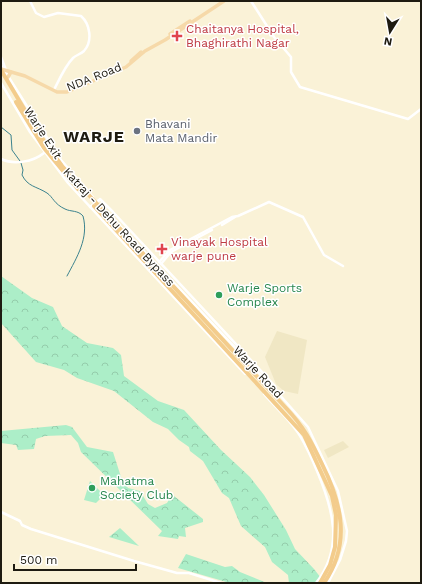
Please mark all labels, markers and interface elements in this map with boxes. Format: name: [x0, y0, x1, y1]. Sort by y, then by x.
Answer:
north arrow: [370, 12, 410, 52]
place label: Chaitanya Hospital, Bhaghirathi Nagar: [186, 22, 299, 50]
marker: Chaitanya Hospital, Bhaghirathi Nagar: [171, 30, 183, 42]
text: N: [383, 34, 393, 48]
street label: NDA Road: [64, 60, 124, 94]
street label: Warje Exit: [21, 104, 65, 162]
place label: Bhavani Mata Mandir: [145, 117, 217, 145]
marker: Bhavani Mata Mandir: [132, 126, 142, 136]
district label: WARJE: [63, 127, 125, 146]
street label: Katraj - Dehu Road Bypass: [60, 165, 178, 289]
place label: Vinayak Hospital warje pune: [171, 235, 268, 263]
marker: Vinayak Hospital warje pune: [156, 243, 168, 255]
place label: Warje Sports Complex: [227, 281, 302, 309]
marker: Warje Sports Complex: [214, 290, 224, 300]
street label: Warje Road: [230, 343, 286, 401]
place label: Mahatma Society Club: [100, 474, 173, 502]
marker: Mahatma Society Club: [87, 483, 97, 493]
scale bar: [14, 546, 136, 572]
text: 500 m: [20, 553, 57, 567]

